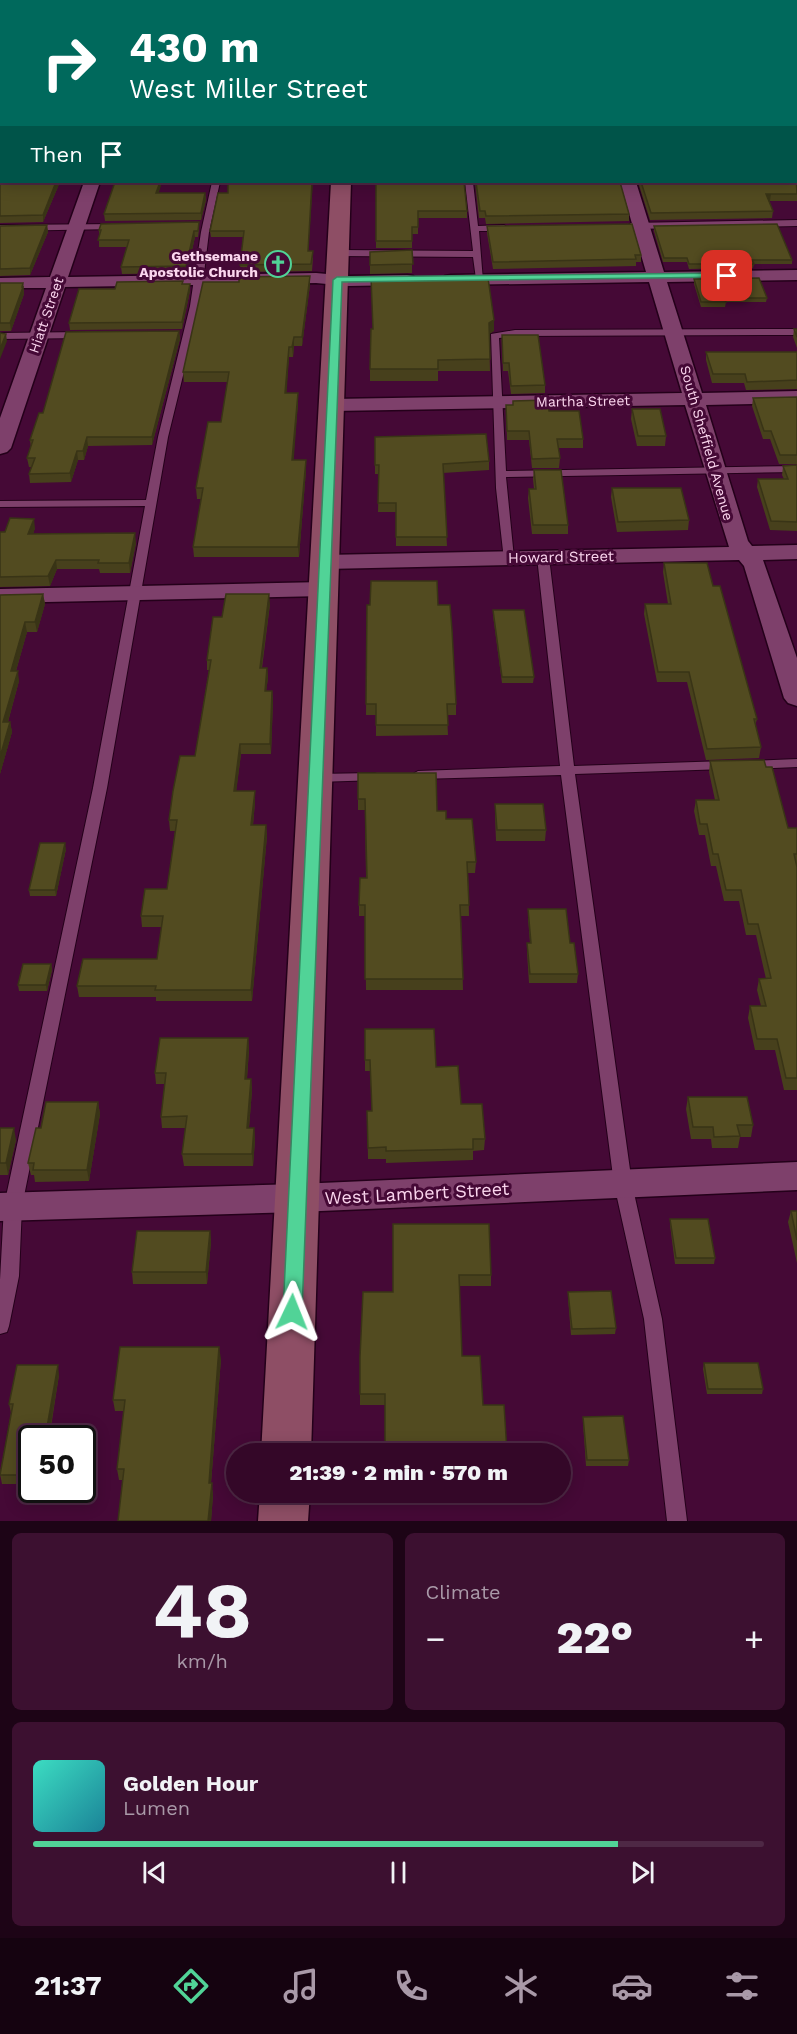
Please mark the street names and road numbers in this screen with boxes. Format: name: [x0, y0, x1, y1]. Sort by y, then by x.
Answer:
street label: Hiatt Street: [26, 275, 67, 355]
street label: South Sheffield Avenue: [677, 364, 737, 522]
street label: Martha Street: [536, 392, 630, 410]
street label: Howard Street: [508, 547, 615, 567]
street label: West Lambert Street: [324, 1178, 510, 1208]

